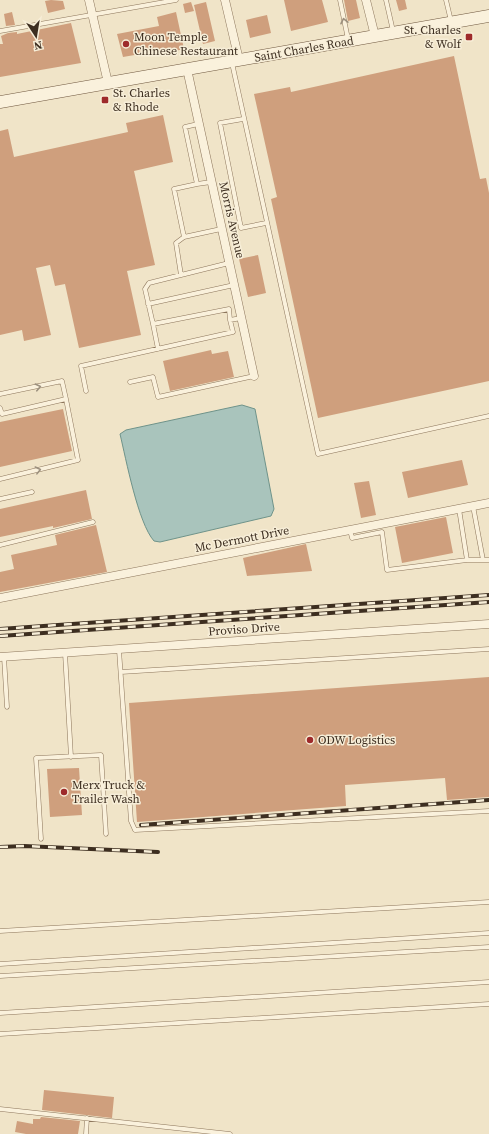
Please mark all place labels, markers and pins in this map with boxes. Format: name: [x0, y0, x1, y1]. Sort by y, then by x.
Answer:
place label: St. Charles & Wolf: [404, 22, 463, 52]
place label: Moon Temple Chinese Restaurant: [134, 29, 238, 59]
marker: St. Charles & Wolf: [464, 32, 474, 42]
marker: Moon Temple Chinese Restaurant: [121, 39, 131, 49]
place label: St. Charles & Rhode: [113, 85, 170, 115]
marker: St. Charles & Rhode: [100, 95, 110, 105]
place label: ODW Logistics: [318, 732, 395, 748]
marker: ODW Logistics: [305, 735, 315, 745]
place label: Merx Truck & Trailer Wash: [72, 777, 146, 807]
marker: Merx Truck & Trailer Wash: [59, 787, 69, 797]

